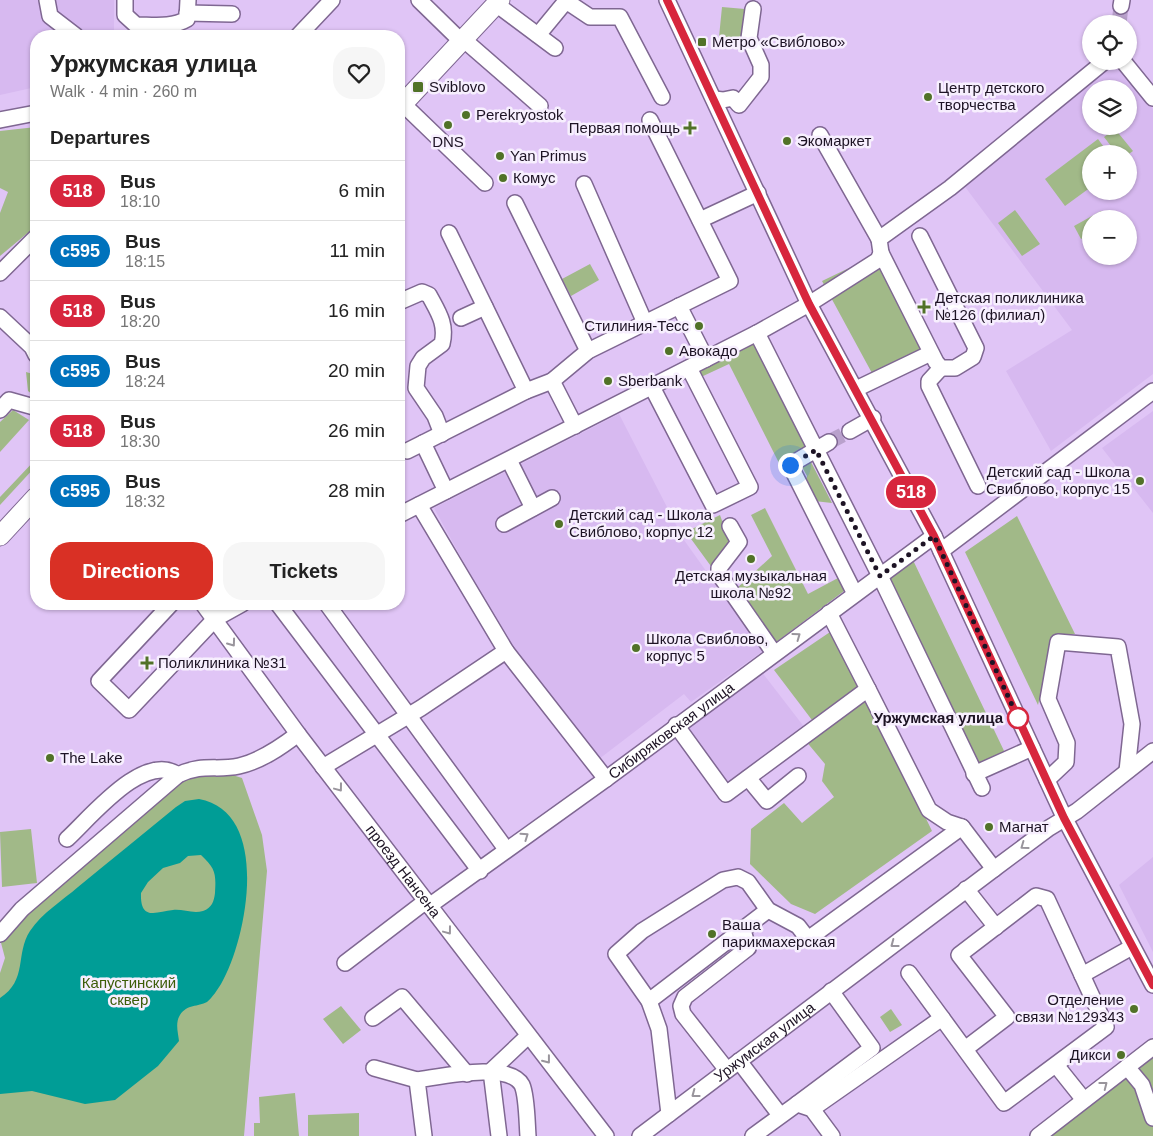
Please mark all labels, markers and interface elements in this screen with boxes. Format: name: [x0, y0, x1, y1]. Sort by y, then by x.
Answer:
map controls: [1082, 15, 1137, 265]
button: locate: [1082, 15, 1137, 70]
place label: Метро «Свиблово»: [712, 33, 845, 50]
marker: Метро «Свиблово»: [696, 36, 708, 48]
button: heart: [333, 47, 385, 99]
text: Уржумская улица: [50, 50, 257, 77]
place label: Sviblovo: [429, 78, 486, 95]
place label: Центр детского творчества: [938, 79, 1044, 113]
marker: Sviblovo: [411, 80, 425, 94]
button: layers: [1082, 80, 1137, 135]
text: Walk · 4 min · 260 m: [50, 83, 197, 100]
marker: Центр детского творчества: [922, 91, 934, 103]
place label: Perekryostok: [476, 106, 564, 123]
marker: Perekryostok: [460, 109, 472, 121]
marker: DNS: [442, 119, 454, 131]
place label: Первая помощь: [569, 119, 680, 136]
marker: Первая помощь: [684, 122, 696, 134]
text: Departures: [50, 127, 150, 148]
place label: Экомаркет: [797, 132, 871, 149]
place label: DNS: [432, 133, 464, 150]
marker: Экомаркет: [781, 135, 793, 147]
button: +: [1082, 145, 1137, 200]
place label: Yan Primus: [510, 147, 586, 164]
marker: Yan Primus: [494, 150, 506, 162]
place label: Комус: [513, 169, 556, 186]
text: Bus: [120, 171, 156, 192]
marker: Комус: [497, 172, 509, 184]
text: 6 min: [339, 180, 385, 201]
text: 518: [62, 181, 93, 201]
text: 18:10: [120, 193, 160, 210]
button: −: [1082, 210, 1137, 265]
text: Bus: [125, 231, 161, 252]
text: 11 min: [329, 240, 385, 261]
text: с595: [60, 241, 100, 261]
text: 18:15: [125, 253, 165, 270]
place label: Детская поликлиника №126 (филиал): [935, 289, 1084, 323]
text: Bus: [120, 291, 156, 312]
text: 16 min: [328, 300, 385, 321]
marker: Детская поликлиника №126 (филиал): [917, 300, 931, 314]
text: 518: [62, 301, 93, 321]
text: 18:20: [120, 313, 160, 330]
place label: Стилиния-Тесс: [584, 317, 689, 334]
marker: Стилиния-Тесс: [693, 320, 705, 332]
place label: Авокадо: [679, 342, 737, 359]
marker: Авокадо: [663, 345, 675, 357]
text: Bus: [125, 351, 161, 372]
text: 20 min: [328, 360, 385, 381]
text: с595: [60, 361, 100, 381]
place label: Sberbank: [618, 372, 683, 389]
text: 18:24: [125, 373, 165, 390]
marker: Sberbank: [602, 375, 614, 387]
text: Bus: [120, 411, 156, 432]
text: 26 min: [328, 420, 385, 441]
text: 518: [62, 421, 93, 441]
text: 18:30: [120, 433, 160, 450]
your location: [778, 453, 803, 478]
place label: Детский сад - Школа Свиблово, корпус 15: [986, 463, 1131, 497]
text: Bus: [125, 471, 161, 492]
marker: Детский сад - Школа Свиблово, корпус 15: [1134, 475, 1146, 487]
line badge: 518: [882, 476, 940, 508]
text: 28 min: [328, 480, 385, 501]
text: с595: [60, 481, 100, 501]
text: 518: [896, 482, 926, 502]
text: 18:32: [125, 493, 165, 510]
place label: Детский сад - Школа Свиблово, корпус 12: [569, 506, 713, 540]
marker: Детский сад - Школа Свиблово, корпус 12: [553, 518, 565, 530]
button: Directions: [50, 542, 213, 600]
button: Tickets: [223, 542, 385, 600]
marker: Детская музыкальная школа №92: [745, 553, 757, 565]
place label: Детская музыкальная школа №92: [675, 567, 827, 601]
place label: Школа Свиблово, корпус 5: [646, 630, 768, 664]
one-way arrow: [791, 633, 801, 642]
one-way arrow: [226, 637, 235, 647]
marker: Школа Свиблово, корпус 5: [630, 642, 642, 654]
place label: Поликлиника №31: [158, 654, 287, 671]
marker: Поликлиника №31: [140, 656, 154, 670]
street label: Сибиряковская улица: [605, 678, 737, 782]
marker: Уржумская улица: [1007, 707, 1029, 729]
place label: Уржумская улица: [874, 709, 1004, 726]
place label: The Lake: [60, 749, 123, 766]
marker: The Lake: [44, 752, 56, 764]
one-way arrow: [333, 782, 342, 791]
place label: Магнат: [999, 818, 1049, 835]
street label: проезд Нансена: [363, 821, 445, 921]
marker: Магнат: [983, 821, 995, 833]
one-way arrow: [520, 833, 529, 842]
one-way arrow: [1021, 840, 1030, 849]
place label: Ваша парикмахерская: [722, 916, 835, 950]
one-way arrow: [442, 925, 451, 935]
marker: Ваша парикмахерская: [706, 928, 718, 940]
one-way arrow: [891, 938, 900, 947]
park label: Капустинский сквер: [82, 974, 176, 1008]
place label: Отделение связи №129343: [1015, 991, 1124, 1025]
street label: Уржумская улица: [711, 998, 818, 1085]
marker: Отделение связи №129343: [1128, 1003, 1140, 1015]
place label: Дикси: [1070, 1046, 1111, 1063]
marker: Дикси: [1115, 1049, 1127, 1061]
one-way arrow: [541, 1054, 549, 1063]
one-way arrow: [1099, 1081, 1108, 1090]
one-way arrow: [692, 1089, 701, 1097]

